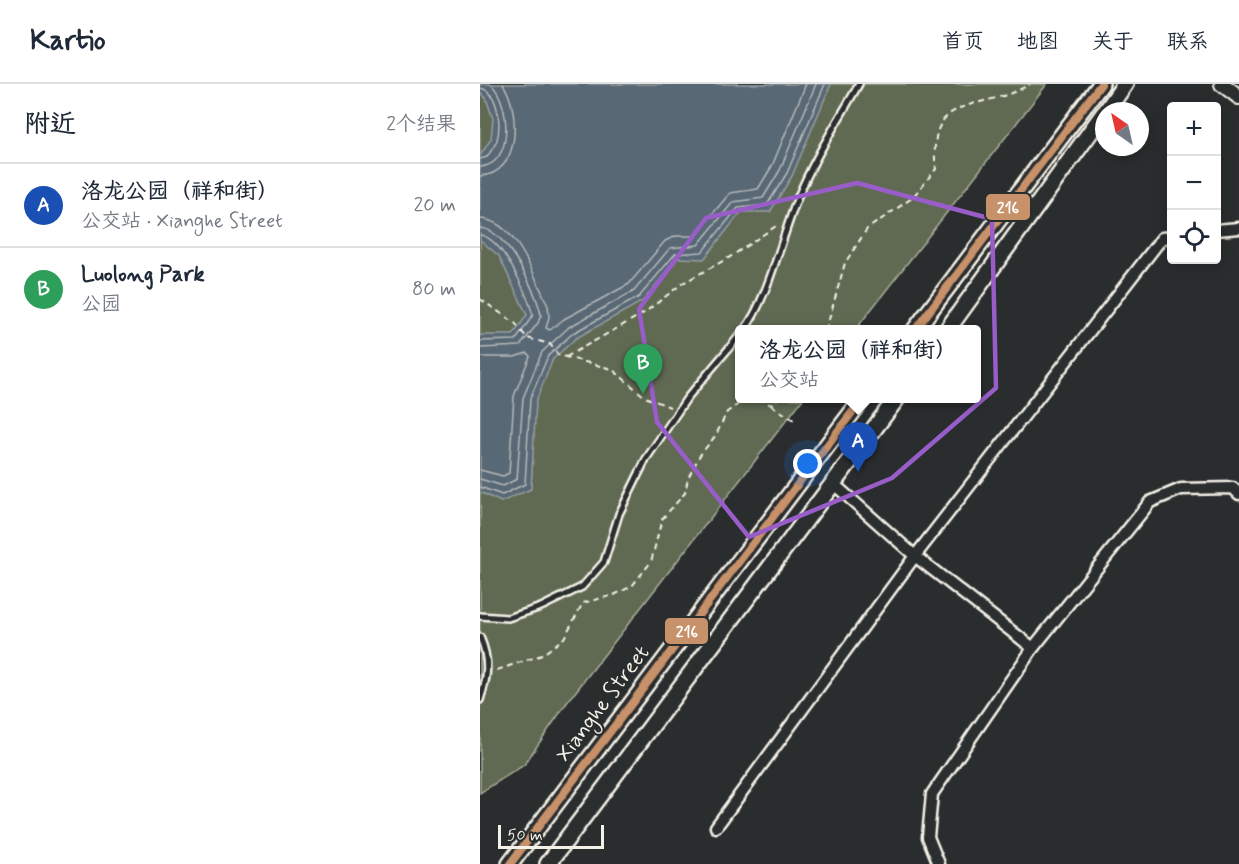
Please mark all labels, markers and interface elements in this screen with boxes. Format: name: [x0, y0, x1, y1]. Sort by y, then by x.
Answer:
text: Kartio: [30, 23, 106, 60]
text: 首页: [942, 28, 984, 56]
text: 地图: [1017, 28, 1059, 56]
text: 关于: [1092, 28, 1134, 56]
text: 联系: [1167, 28, 1209, 56]
north arrow: [1095, 102, 1149, 156]
map controls: [1167, 102, 1221, 264]
button: +: [1167, 102, 1221, 156]
text: 附近: [24, 108, 76, 142]
text: 2个结果: [386, 111, 456, 138]
button: −: [1167, 156, 1221, 210]
text: 洛龙公园（祥和街）: [81, 178, 279, 206]
text: A: [37, 192, 50, 219]
text: 20 m: [413, 192, 456, 219]
line badge: 216: [985, 193, 1031, 221]
text: 216: [997, 198, 1020, 219]
text: 公交站 · Xianghe Street: [81, 208, 283, 235]
button: locate: [1167, 210, 1221, 264]
text: Luolong Park: [81, 261, 205, 289]
text: B: [37, 276, 50, 303]
text: 80 m: [412, 276, 456, 303]
text: 公园: [81, 291, 121, 318]
popup: [735, 325, 981, 403]
text: 洛龙公园（祥和街）: [759, 337, 957, 365]
pin: B: [624, 344, 662, 394]
text: 公交站: [759, 367, 819, 394]
pin: A: [838, 422, 878, 472]
your location: [793, 449, 822, 478]
line badge: 216: [664, 617, 709, 645]
text: 216: [676, 622, 699, 643]
street label: Xianghe Street: [550, 640, 658, 770]
scale bar: [498, 822, 604, 850]
text: 50 m: [507, 825, 543, 846]

